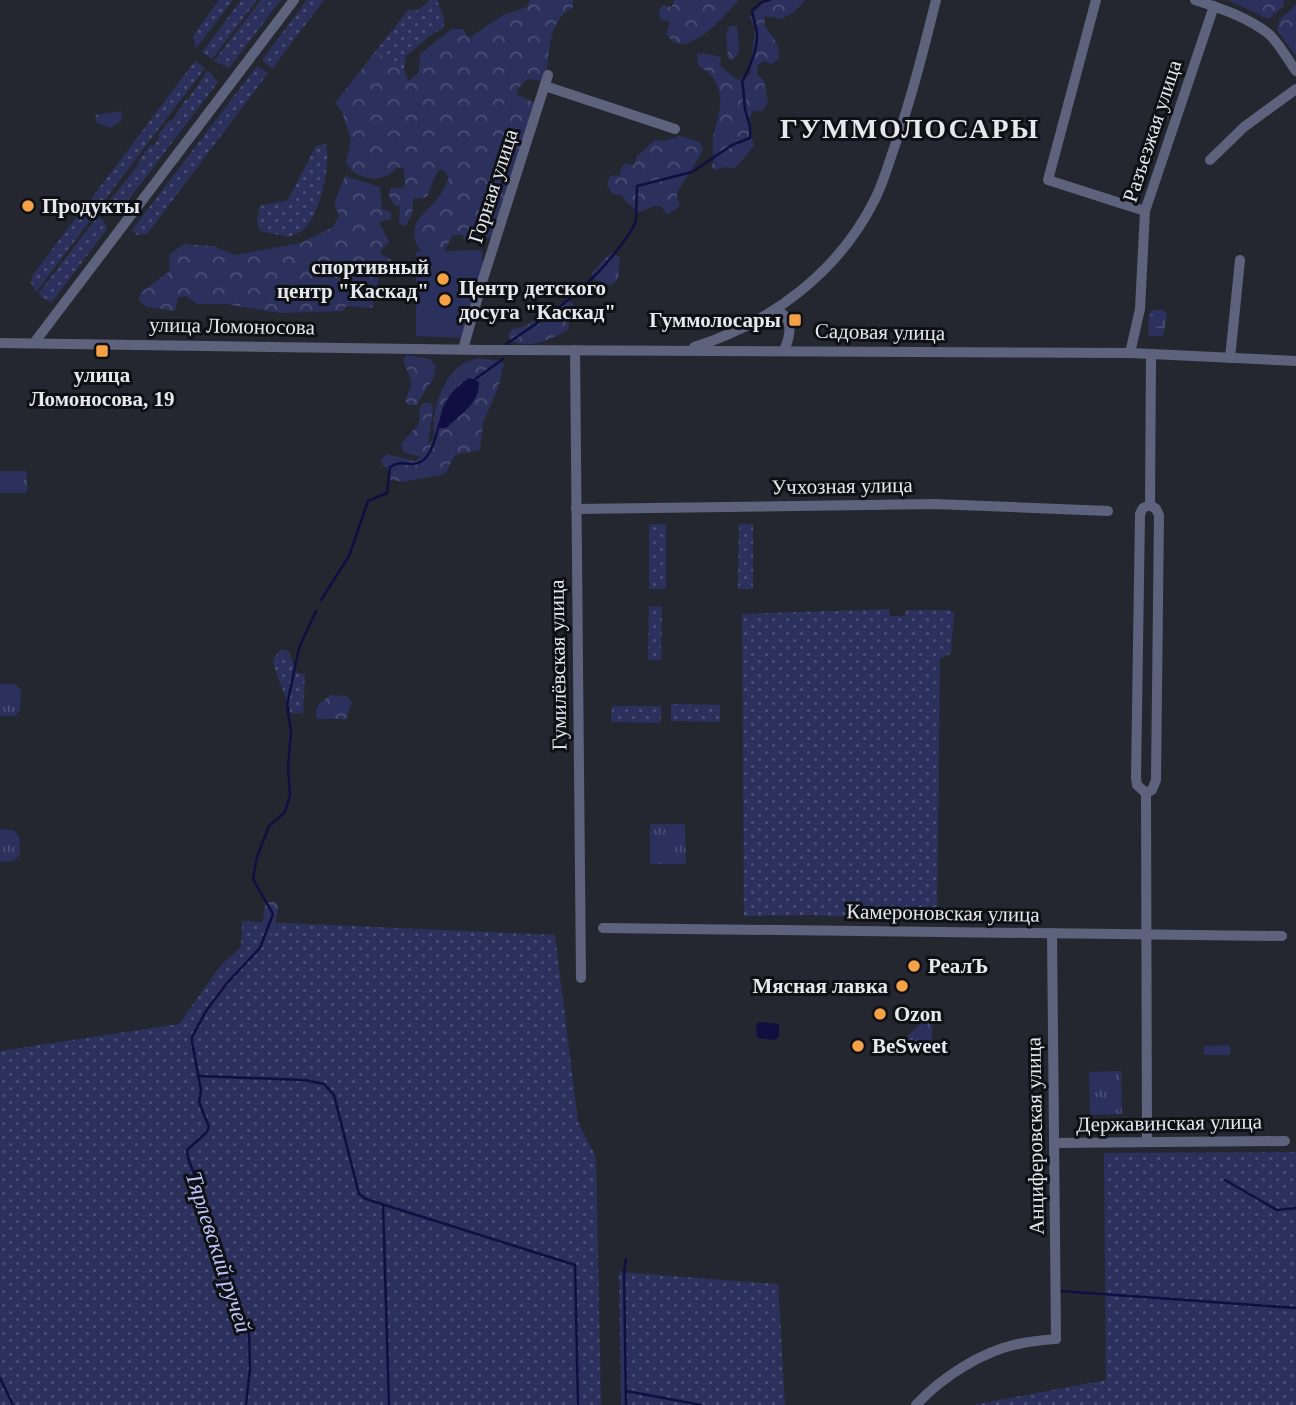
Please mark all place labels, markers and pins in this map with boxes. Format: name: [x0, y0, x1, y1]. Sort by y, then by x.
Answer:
place label: Продукты: [42, 194, 140, 218]
marker: Продукты: [20, 198, 36, 214]
place label: спортивный центр "Каскад": [277, 255, 429, 303]
marker: спортивный центр "Каскад": [435, 271, 451, 287]
place label: Центр детского досуга "Каскад": [459, 276, 616, 324]
marker: Центр детского досуга "Каскад": [437, 292, 453, 308]
place label: Гуммолосары: [649, 308, 781, 332]
marker: Гуммолосары: [787, 312, 803, 328]
marker: улица Ломоносова, 19: [94, 343, 110, 359]
place label: улица Ломоносова, 19: [30, 363, 175, 411]
place label: РеалЪ: [928, 954, 988, 978]
marker: РеалЪ: [906, 958, 922, 974]
place label: Мясная лавка: [752, 974, 888, 998]
marker: Мясная лавка: [894, 978, 910, 994]
place label: Ozon: [894, 1002, 942, 1026]
marker: Ozon: [872, 1006, 888, 1022]
place label: BeSweet: [872, 1034, 948, 1058]
marker: BeSweet: [850, 1038, 866, 1054]

